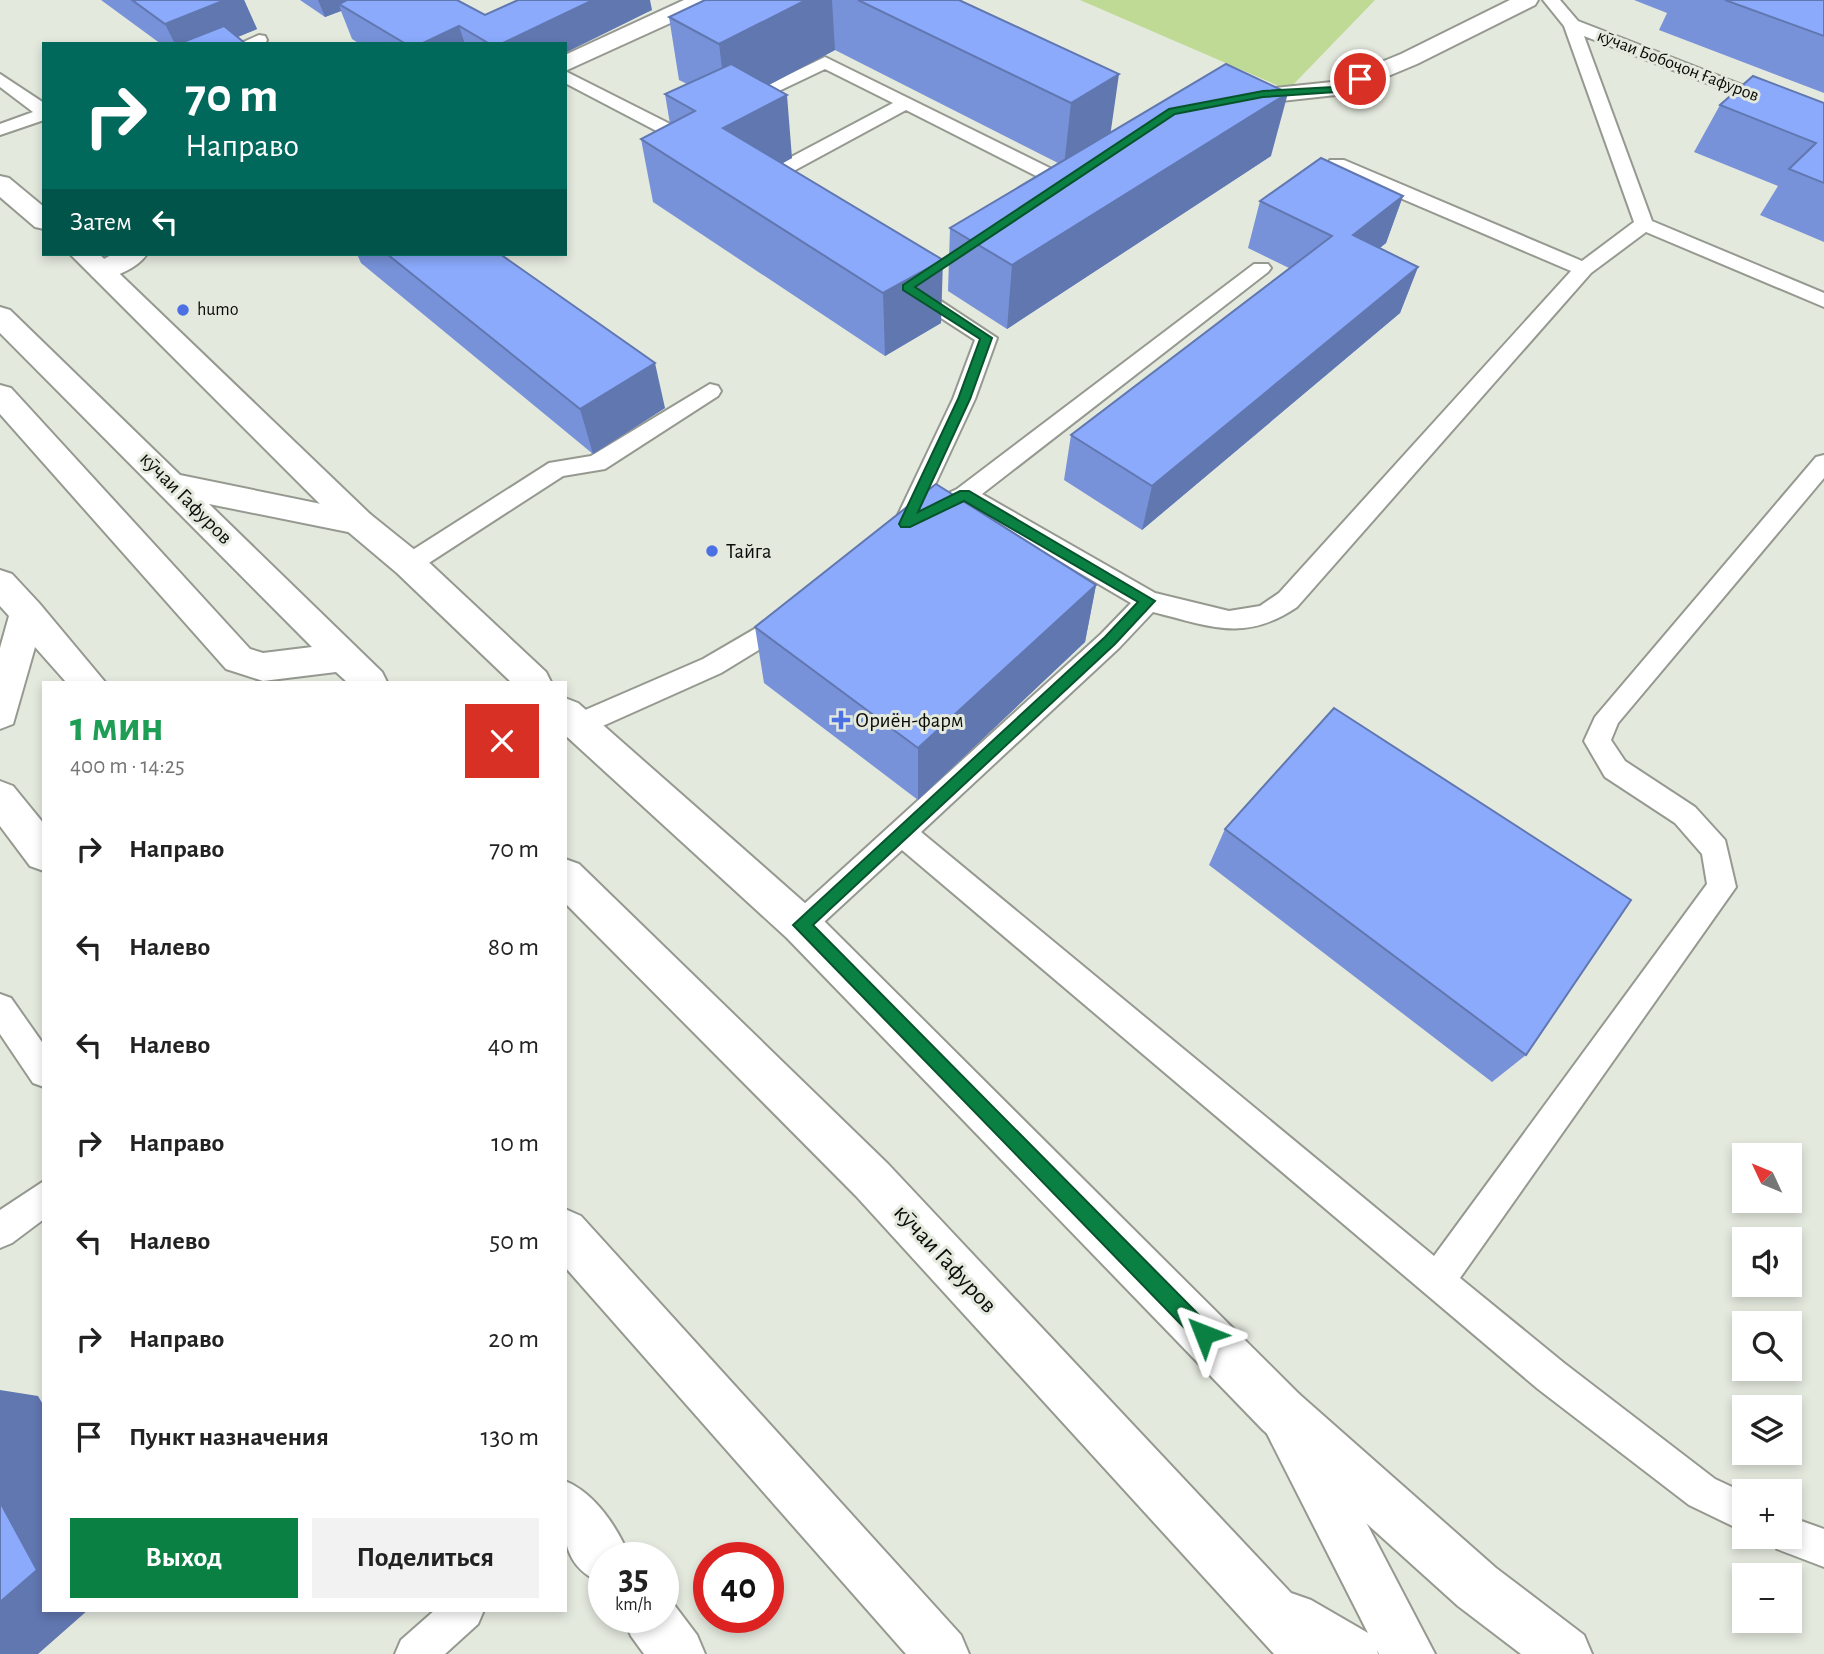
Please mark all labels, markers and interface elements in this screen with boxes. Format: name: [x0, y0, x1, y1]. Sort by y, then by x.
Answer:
street label: кӯчаи Бобоҷон Ғафуров: [1595, 26, 1762, 105]
pin: [1330, 49, 1390, 109]
icon: arrive: [1341, 60, 1379, 98]
icon: right: [70, 70, 161, 161]
text: 70 m: [185, 72, 279, 121]
text: Направо: [185, 130, 299, 162]
icon: left: [146, 203, 184, 241]
text: Затем: [70, 209, 132, 235]
place label: humo: [197, 301, 239, 319]
marker: humo: [175, 302, 191, 318]
street label: кӯчаи Гафуров: [136, 448, 236, 548]
place label: Тайга: [726, 541, 772, 562]
marker: Тайга: [704, 543, 720, 559]
button: close: [465, 704, 539, 778]
text: 1 мин: [70, 706, 164, 748]
place label: Ориён-фарм: [855, 710, 964, 731]
marker: Ориён-фарм: [833, 712, 849, 728]
text: 400 m · 14:25: [70, 755, 185, 778]
icon: right: [70, 830, 108, 868]
text: Направо: [129, 836, 224, 862]
text: 70 m: [489, 836, 539, 862]
icon: left: [70, 928, 108, 966]
text: Налево: [129, 934, 210, 960]
text: 80 m: [488, 934, 539, 960]
icon: left: [70, 1026, 108, 1064]
text: Налево: [129, 1032, 210, 1058]
text: 40 m: [488, 1032, 539, 1058]
icon: right: [70, 1124, 108, 1162]
text: Направо: [129, 1130, 224, 1156]
text: 10 m: [491, 1130, 539, 1156]
north arrow: [1732, 1143, 1802, 1213]
map controls: [1732, 1143, 1802, 1633]
street label: кӯчаи Гафуров: [889, 1200, 1001, 1318]
icon: left: [70, 1222, 108, 1260]
button: sound: [1732, 1227, 1802, 1297]
text: Налево: [129, 1228, 210, 1254]
text: 50 m: [489, 1228, 539, 1254]
position arrow: [1167, 1297, 1241, 1371]
button: search: [1732, 1311, 1802, 1381]
icon: right: [70, 1320, 108, 1358]
text: Направо: [129, 1326, 224, 1352]
text: 20 m: [488, 1326, 539, 1352]
button: layers: [1732, 1395, 1802, 1465]
icon: arrive: [70, 1418, 108, 1456]
text: Пункт назначения: [129, 1424, 329, 1450]
text: 130 m: [481, 1424, 539, 1450]
button: +: [1732, 1479, 1802, 1549]
button: Выход: [70, 1518, 298, 1598]
button: Поделиться: [312, 1518, 539, 1598]
speed limit sign: 40: [693, 1542, 784, 1633]
text: 35: [618, 1561, 649, 1596]
button: −: [1732, 1563, 1802, 1633]
text: km/h: [615, 1596, 652, 1614]

